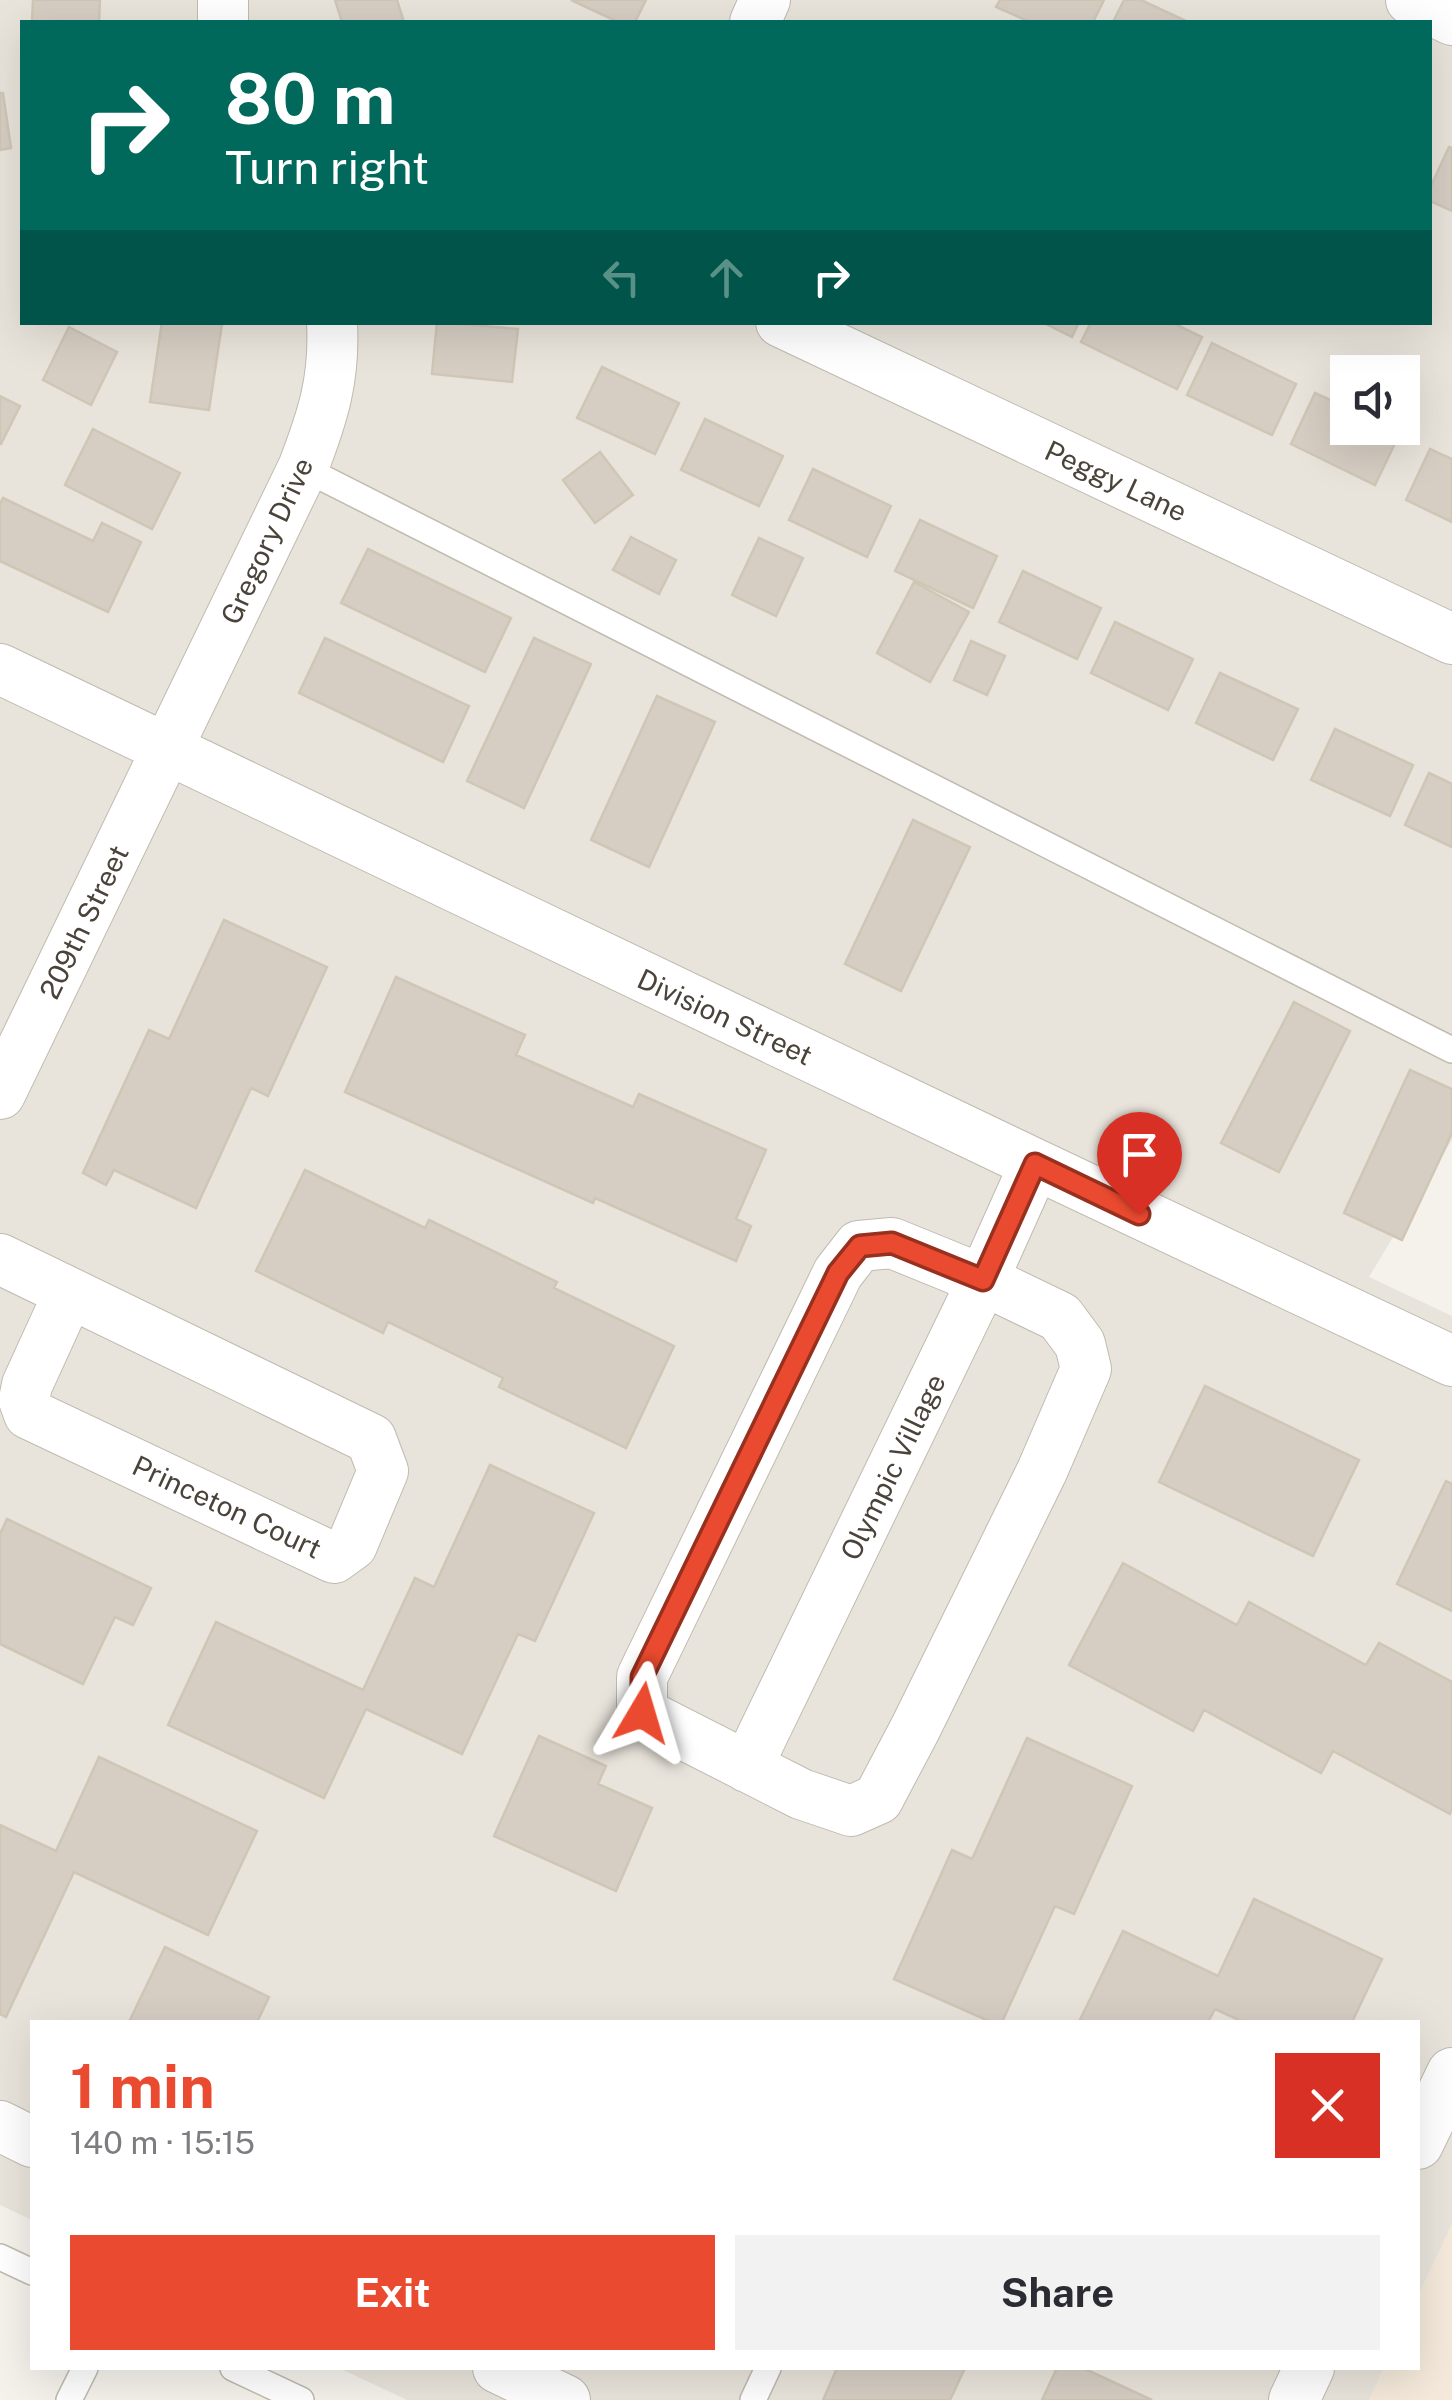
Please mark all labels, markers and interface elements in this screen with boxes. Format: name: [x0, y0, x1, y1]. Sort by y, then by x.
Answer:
text: 80 m: [225, 57, 395, 140]
icon: right: [60, 60, 190, 190]
text: Turn right: [225, 141, 429, 194]
icon: left: [594, 250, 649, 305]
icon: ahead: [699, 250, 754, 305]
icon: right: [804, 250, 859, 305]
map controls: [1330, 355, 1420, 445]
button: sound: [1330, 355, 1420, 445]
street label: Peggy Lane: [1040, 433, 1192, 528]
street label: Gregory Drive: [214, 452, 320, 629]
street label: 209th Street: [32, 840, 135, 1004]
street label: Division Street: [633, 962, 818, 1071]
pin: [1097, 1112, 1182, 1215]
icon: arrive: [1112, 1127, 1167, 1182]
street label: Olympic Village: [833, 1368, 952, 1565]
street label: Princeton Court: [128, 1448, 327, 1565]
position arrow: [590, 1661, 694, 1765]
text: 1 min: [70, 2051, 215, 2122]
button: close: [1275, 2053, 1380, 2158]
text: 140 m · 15:15: [70, 2124, 255, 2161]
button: Exit: [70, 2235, 715, 2350]
button: Share: [735, 2235, 1380, 2350]

